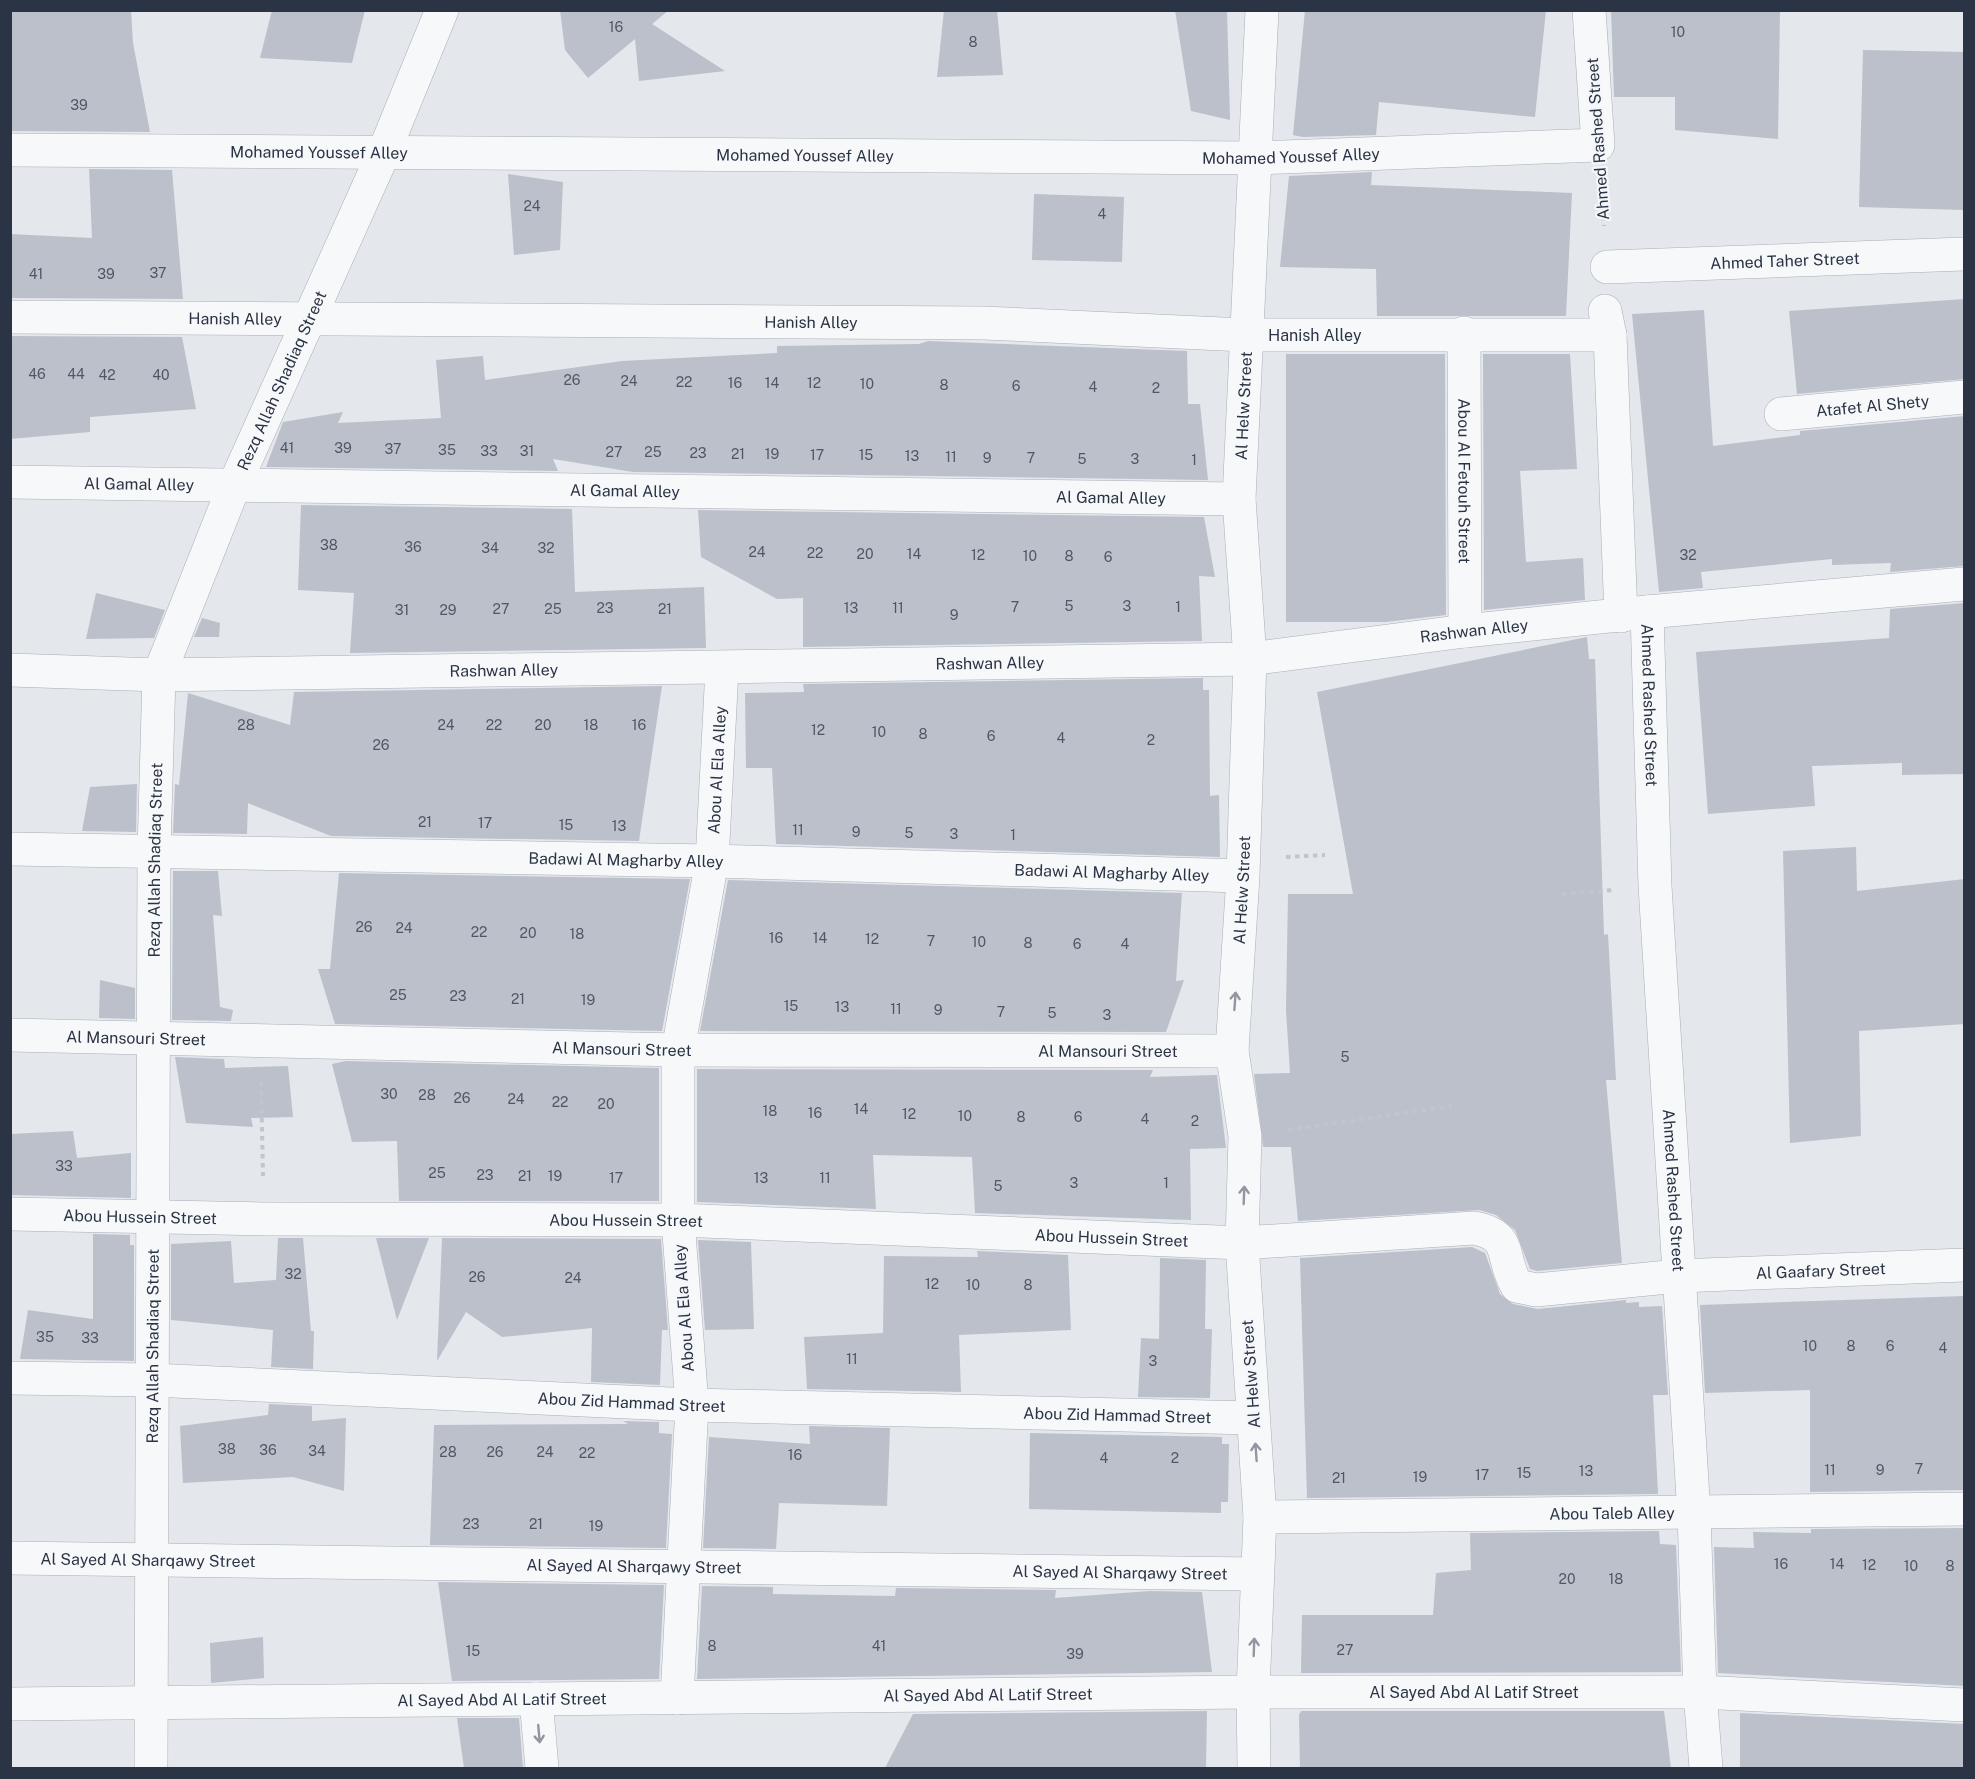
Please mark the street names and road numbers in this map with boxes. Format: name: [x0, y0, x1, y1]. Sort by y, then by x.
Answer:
street label: Ahmed Rashed Street: [1583, 57, 1613, 221]
street label: Mohamed Youssef Alley: [230, 142, 408, 162]
street label: Mohamed Youssef Alley: [1202, 144, 1381, 168]
street label: Mohamed Youssef Alley: [716, 145, 894, 165]
street label: Ahmed Taher Street: [1710, 248, 1860, 273]
street label: Rezq Allah Shadiaq Street: [233, 288, 330, 473]
street label: Hanish Alley: [188, 309, 282, 328]
street label: Hanish Alley: [764, 312, 858, 332]
street label: Hanish Alley: [1268, 326, 1362, 345]
street label: Al Helw Street: [1231, 351, 1255, 461]
street label: Atafet Al Shety: [1815, 391, 1931, 420]
street label: Abou Al Fetouh Street: [1455, 398, 1474, 564]
street label: Al Gamal Alley: [84, 474, 195, 494]
street label: Al Gamal Alley: [570, 480, 681, 501]
street label: Al Gamal Alley: [1056, 487, 1167, 507]
street label: Rashwan Alley: [1419, 615, 1529, 646]
street label: Ahmed Rashed Street: [1638, 623, 1662, 787]
street label: Rashwan Alley: [935, 653, 1045, 673]
street label: Rashwan Alley: [449, 660, 559, 680]
street label: Abou Al Ela Alley: [704, 705, 730, 835]
street label: Rezq Allah Shadiaq Street: [144, 762, 166, 957]
street label: Al Helw Street: [1229, 835, 1254, 945]
street label: Badawi Al Magharby Alley: [528, 848, 724, 871]
street label: Badawi Al Magharby Alley: [1014, 860, 1210, 885]
street label: Al Mansouri Street: [66, 1027, 206, 1049]
street label: Al Mansouri Street: [552, 1038, 692, 1060]
street label: Al Mansouri Street: [1038, 1041, 1178, 1060]
street label: Ahmed Rashed Street: [1659, 1108, 1688, 1272]
street label: Abou Hussein Street: [63, 1206, 217, 1228]
street label: Abou Hussein Street: [549, 1210, 703, 1231]
street label: Abou Hussein Street: [1034, 1225, 1189, 1250]
street label: Abou Al Ela Alley: [670, 1243, 698, 1373]
street label: Rezq Allah Shadiaq Street: [143, 1249, 162, 1443]
street label: Al Gaafary Street: [1755, 1259, 1886, 1283]
street label: Al Helw Street: [1238, 1319, 1264, 1429]
street label: Abou Zid Hammad Street: [537, 1388, 726, 1415]
street label: Abou Zid Hammad Street: [1023, 1403, 1212, 1427]
street label: Abou Taleb Alley: [1549, 1503, 1675, 1523]
street label: Al Sayed Al Sharqawy Street: [40, 1549, 256, 1571]
street label: Al Sayed Al Sharqawy Street: [526, 1555, 742, 1577]
street label: Al Sayed Al Sharqawy Street: [1012, 1561, 1228, 1583]
street label: Al Sayed Abd Al Latif Street: [1369, 1683, 1579, 1702]
street label: Al Sayed Abd Al Latif Street: [883, 1684, 1093, 1705]
street label: Al Sayed Abd Al Latif Street: [397, 1689, 607, 1710]

